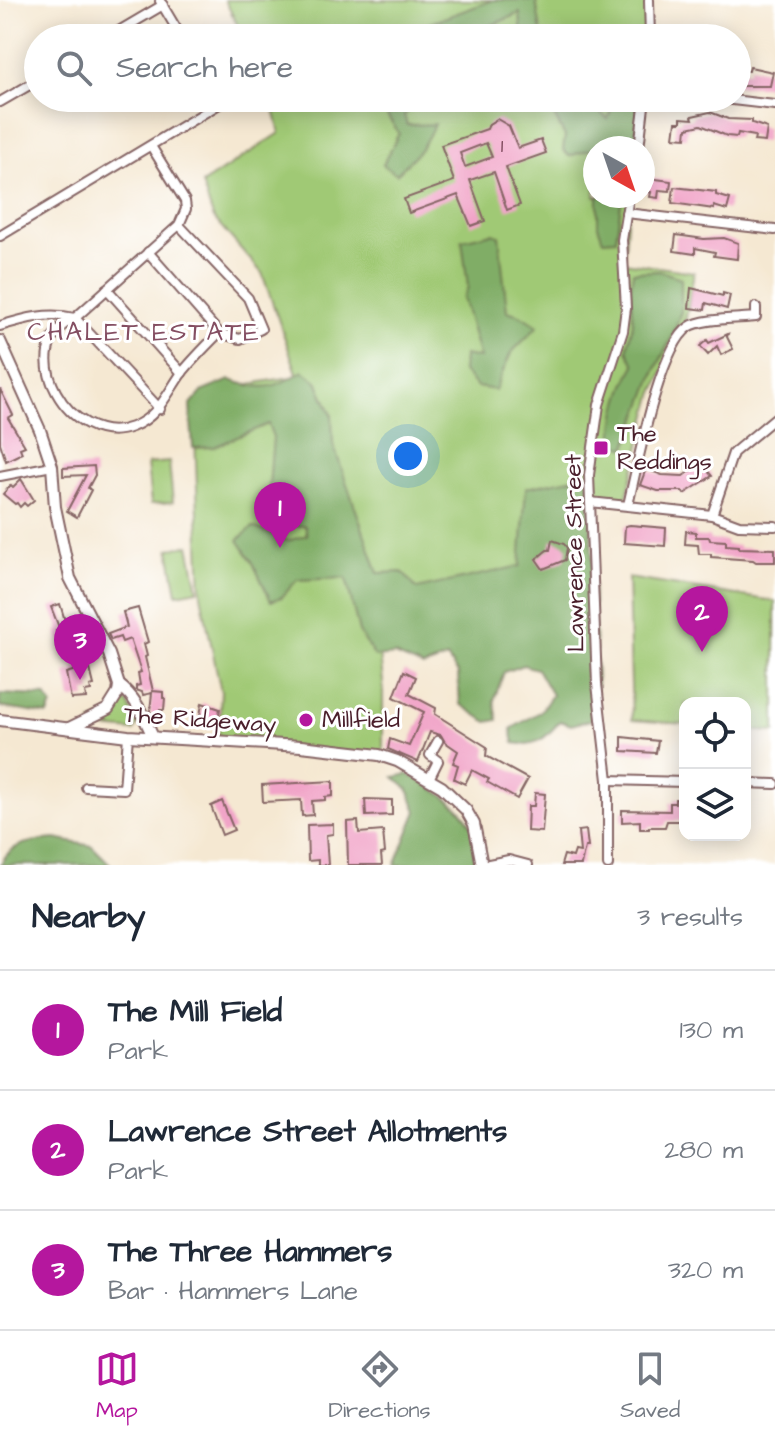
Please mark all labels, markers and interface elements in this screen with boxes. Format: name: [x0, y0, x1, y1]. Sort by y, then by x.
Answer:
search box: [24, 24, 751, 112]
icon: search: [52, 46, 96, 90]
text: Search here: [116, 47, 293, 89]
house number: 1: [501, 132, 504, 160]
north arrow: [583, 136, 655, 208]
district label: CHALET ESTATE: [27, 314, 261, 350]
place label: The Reddings: [617, 417, 712, 480]
your location: [388, 436, 428, 476]
marker: The Reddings: [592, 439, 610, 457]
street label: Lawrence Street: [556, 453, 594, 652]
pin: 1: [254, 482, 306, 548]
pin: 2: [676, 586, 728, 652]
pin: 3: [54, 614, 106, 680]
map controls: [679, 697, 751, 841]
button: locate: [679, 697, 751, 769]
street label: The Ridgeway: [123, 698, 277, 743]
place label: Millfield: [322, 703, 400, 737]
marker: Millfield: [297, 711, 315, 729]
button: layers: [679, 769, 751, 841]
text: Nearby: [32, 893, 146, 941]
text: 3 results: [637, 899, 743, 935]
text: The Mill Field: [108, 991, 282, 1033]
text: 1: [56, 1012, 60, 1048]
text: 130 m: [679, 1012, 743, 1048]
text: Park: [108, 1033, 168, 1069]
text: Lawrence Street Allotments: [108, 1111, 507, 1153]
text: 2: [51, 1132, 65, 1168]
text: 280 m: [664, 1132, 743, 1168]
text: Park: [108, 1153, 168, 1189]
text: The Three Hammers: [108, 1231, 392, 1273]
text: 3: [51, 1252, 65, 1288]
text: 320 m: [668, 1252, 743, 1288]
text: Bar · Hammers Lane: [108, 1273, 358, 1309]
tab: Map: [95, 1347, 139, 1426]
tab: Directions: [328, 1347, 431, 1426]
tab: Saved: [620, 1347, 680, 1426]

